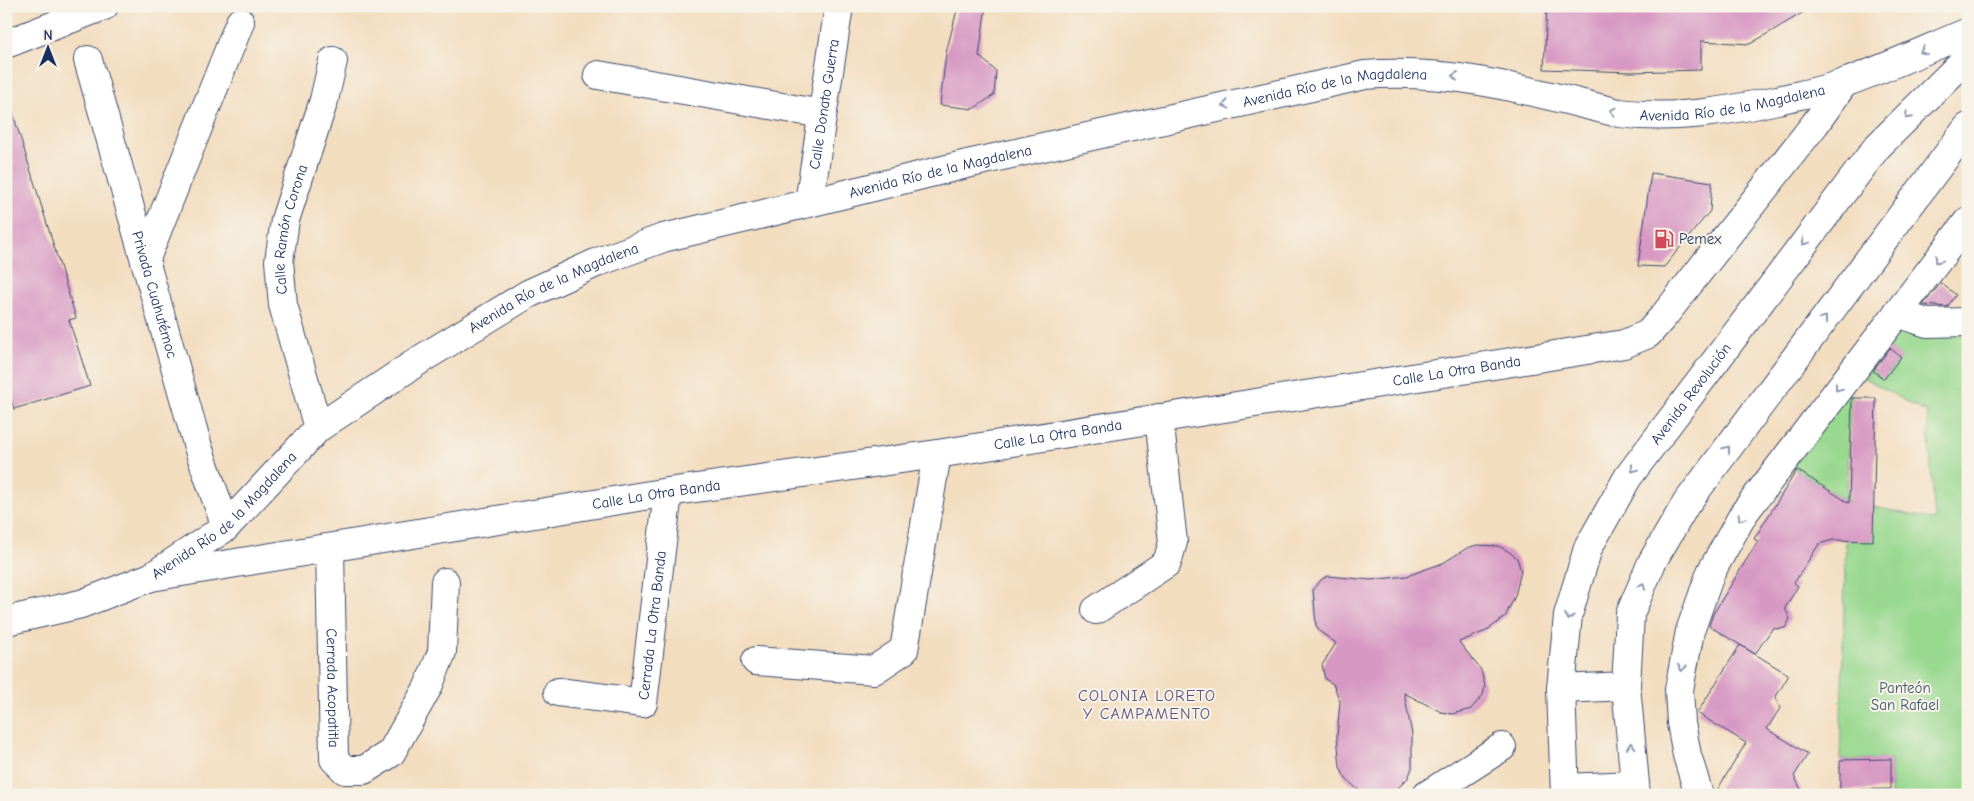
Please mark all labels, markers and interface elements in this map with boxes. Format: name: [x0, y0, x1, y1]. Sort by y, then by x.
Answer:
north arrow: [22, 22, 72, 72]
text: N: [43, 27, 53, 44]
street label: Calle Donato Guerra: [805, 38, 843, 171]
one-way arrow: [1919, 45, 1928, 55]
street label: Avenida Río de la Magdalena: [1241, 65, 1428, 111]
one-way arrow: [1450, 71, 1458, 82]
street label: Avenida Río de la Magdalena: [1639, 80, 1827, 125]
one-way arrow: [1221, 99, 1230, 110]
one-way arrow: [1609, 106, 1617, 117]
one-way arrow: [1905, 110, 1914, 119]
street label: Avenida Río de la Magdalena: [847, 141, 1034, 202]
street label: Calle Ramón Corona: [270, 162, 312, 295]
fuel station icon: Pemex: [1653, 228, 1675, 250]
street label: Privada Cuahutémoc: [128, 229, 181, 360]
place label: Pemex: [1679, 230, 1722, 248]
one-way arrow: [1803, 236, 1811, 245]
street label: Avenida Río de la Magdalena: [465, 239, 641, 337]
one-way arrow: [1935, 254, 1944, 264]
one-way arrow: [1819, 316, 1827, 325]
street label: Avenida Revolución: [1647, 339, 1735, 448]
street label: Calle La Otra Banda: [1391, 352, 1522, 390]
one-way arrow: [1836, 382, 1844, 391]
street label: Calle La Otra Banda: [992, 416, 1123, 454]
one-way arrow: [1721, 445, 1730, 455]
street label: Avenida Río de la Magdalena: [148, 448, 300, 583]
one-way arrow: [1631, 463, 1640, 473]
street label: Calle La Otra Banda: [591, 476, 722, 513]
one-way arrow: [1737, 513, 1747, 522]
street label: Cerrada La Otra Banda: [634, 550, 670, 701]
one-way arrow: [1635, 582, 1646, 591]
one-way arrow: [1564, 612, 1574, 621]
street label: Cerrada Acopatitla: [323, 628, 343, 748]
one-way arrow: [1678, 664, 1688, 673]
park label: Panteón San Rafael: [1871, 679, 1939, 714]
district label: COLONIA LORETO Y CAMPAMENTO: [1078, 687, 1216, 723]
one-way arrow: [1626, 742, 1637, 750]

